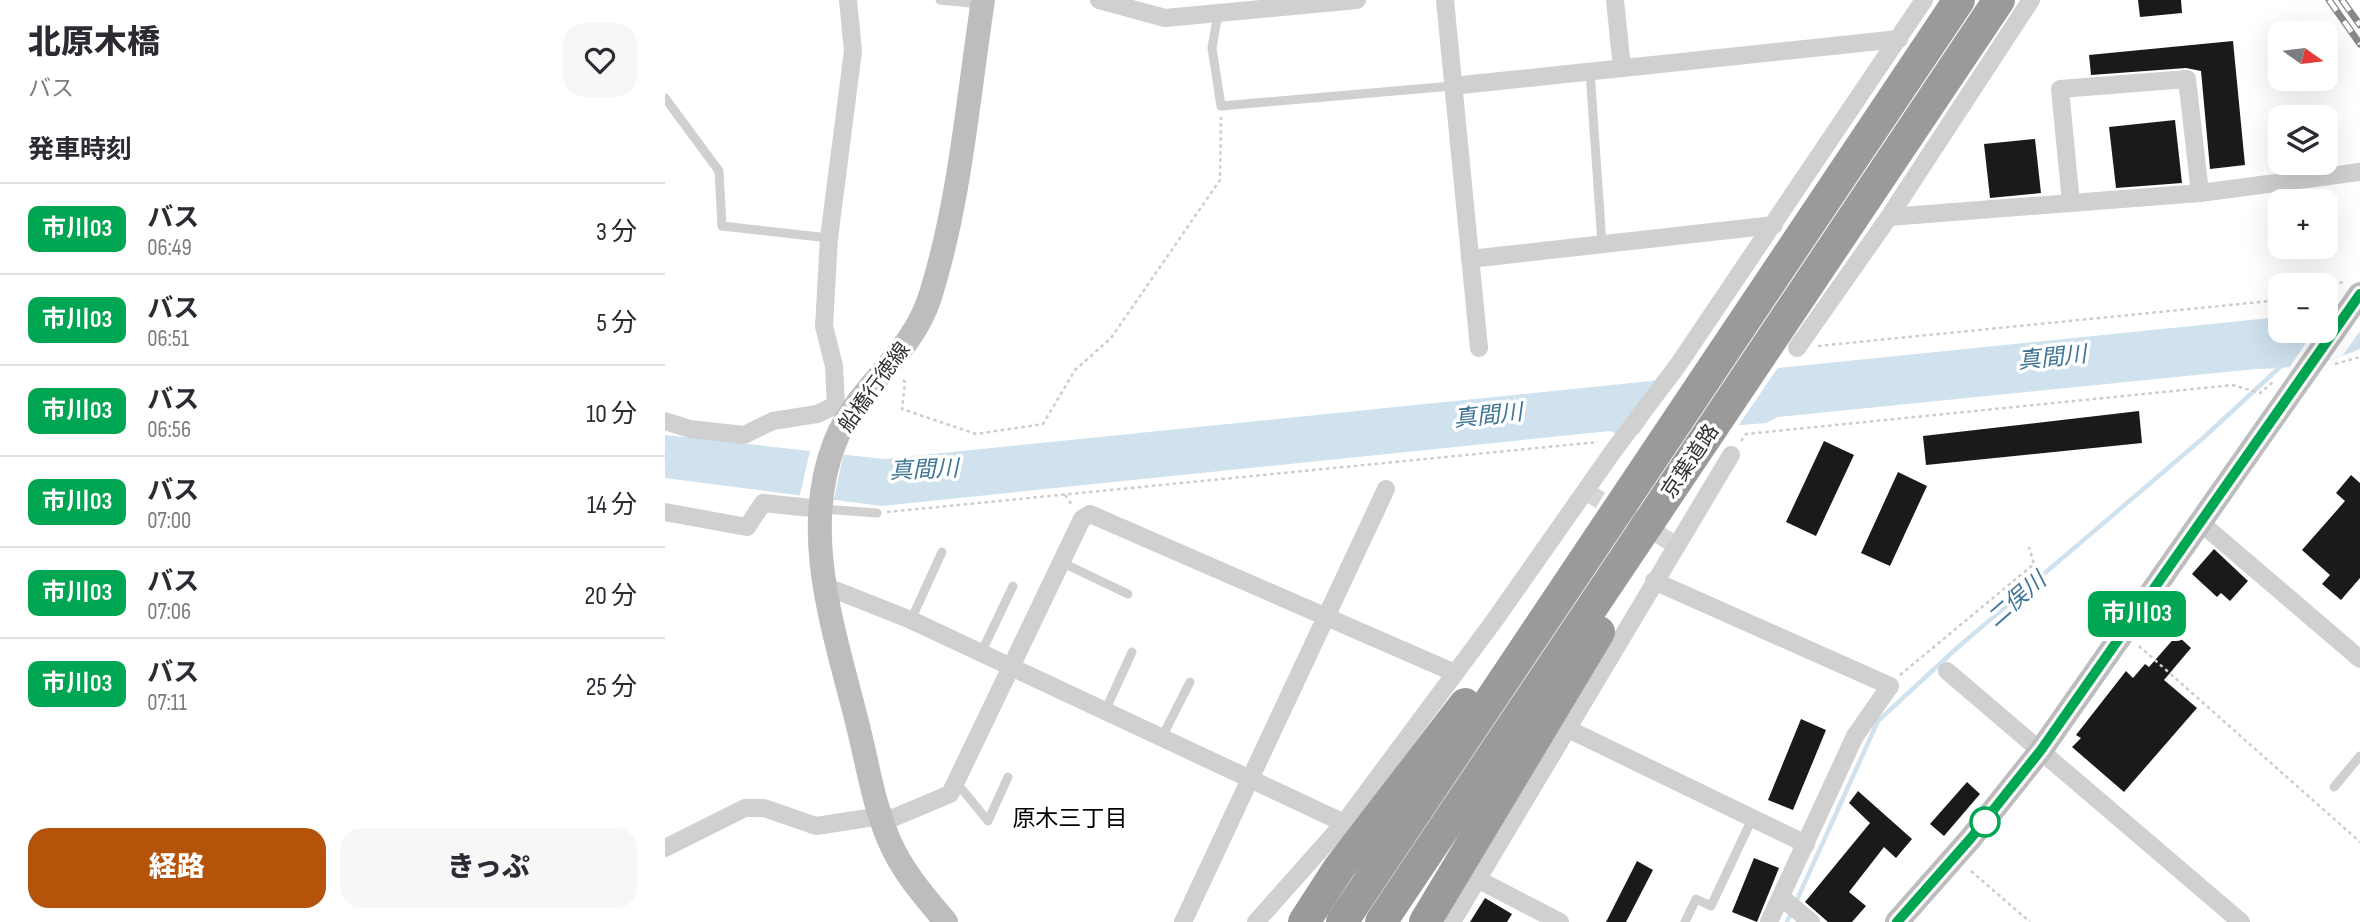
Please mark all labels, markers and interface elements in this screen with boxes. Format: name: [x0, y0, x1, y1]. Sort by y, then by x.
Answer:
north arrow: [2268, 21, 2338, 91]
map controls: [2268, 21, 2338, 343]
text: 北原木橋: [28, 23, 160, 63]
button: heart: [563, 23, 637, 97]
text: バス: [28, 75, 74, 103]
button: layers: [2268, 105, 2338, 175]
text: 発車時刻: [28, 135, 132, 166]
button: +: [2268, 189, 2338, 259]
text: バス: [147, 203, 199, 234]
text: 市川03: [42, 214, 112, 243]
text: 3 分: [596, 217, 637, 248]
text: 06:49: [147, 234, 192, 262]
button: −: [2268, 273, 2338, 343]
text: バス: [147, 294, 199, 325]
text: 市川03: [42, 305, 112, 334]
text: 5 分: [596, 308, 637, 339]
text: 06:51: [147, 325, 189, 353]
street label: 船橋行徳線: [833, 337, 915, 437]
water label: 真間川: [2016, 340, 2091, 376]
text: バス: [147, 385, 199, 416]
text: 市川03: [42, 396, 112, 425]
water label: 真間川: [1452, 398, 1527, 434]
text: 10 分: [586, 399, 637, 430]
text: 06:56: [147, 416, 191, 444]
street label: 京葉道路: [1657, 419, 1724, 503]
water label: 真間川: [889, 455, 962, 485]
text: バス: [147, 476, 199, 507]
text: 市川03: [42, 487, 112, 516]
text: 14 分: [587, 490, 637, 521]
text: 07:00: [147, 507, 191, 535]
water label: 二俣川: [1981, 565, 2054, 633]
text: バス: [147, 567, 199, 598]
text: 市川03: [42, 578, 112, 607]
text: 20 分: [585, 581, 637, 612]
line badge: 市川03: [2088, 591, 2186, 637]
text: 07:06: [147, 598, 191, 626]
text: 市川03: [2102, 599, 2172, 628]
text: バス: [147, 658, 199, 689]
text: 市川03: [42, 669, 112, 698]
text: 25 分: [586, 672, 637, 703]
text: 07:11: [147, 689, 187, 717]
district label: 原木三丁目: [1013, 805, 1128, 833]
unlabelled marker: [1970, 807, 2000, 837]
button: 経路: [28, 828, 326, 908]
button: きっぷ: [340, 828, 637, 908]

